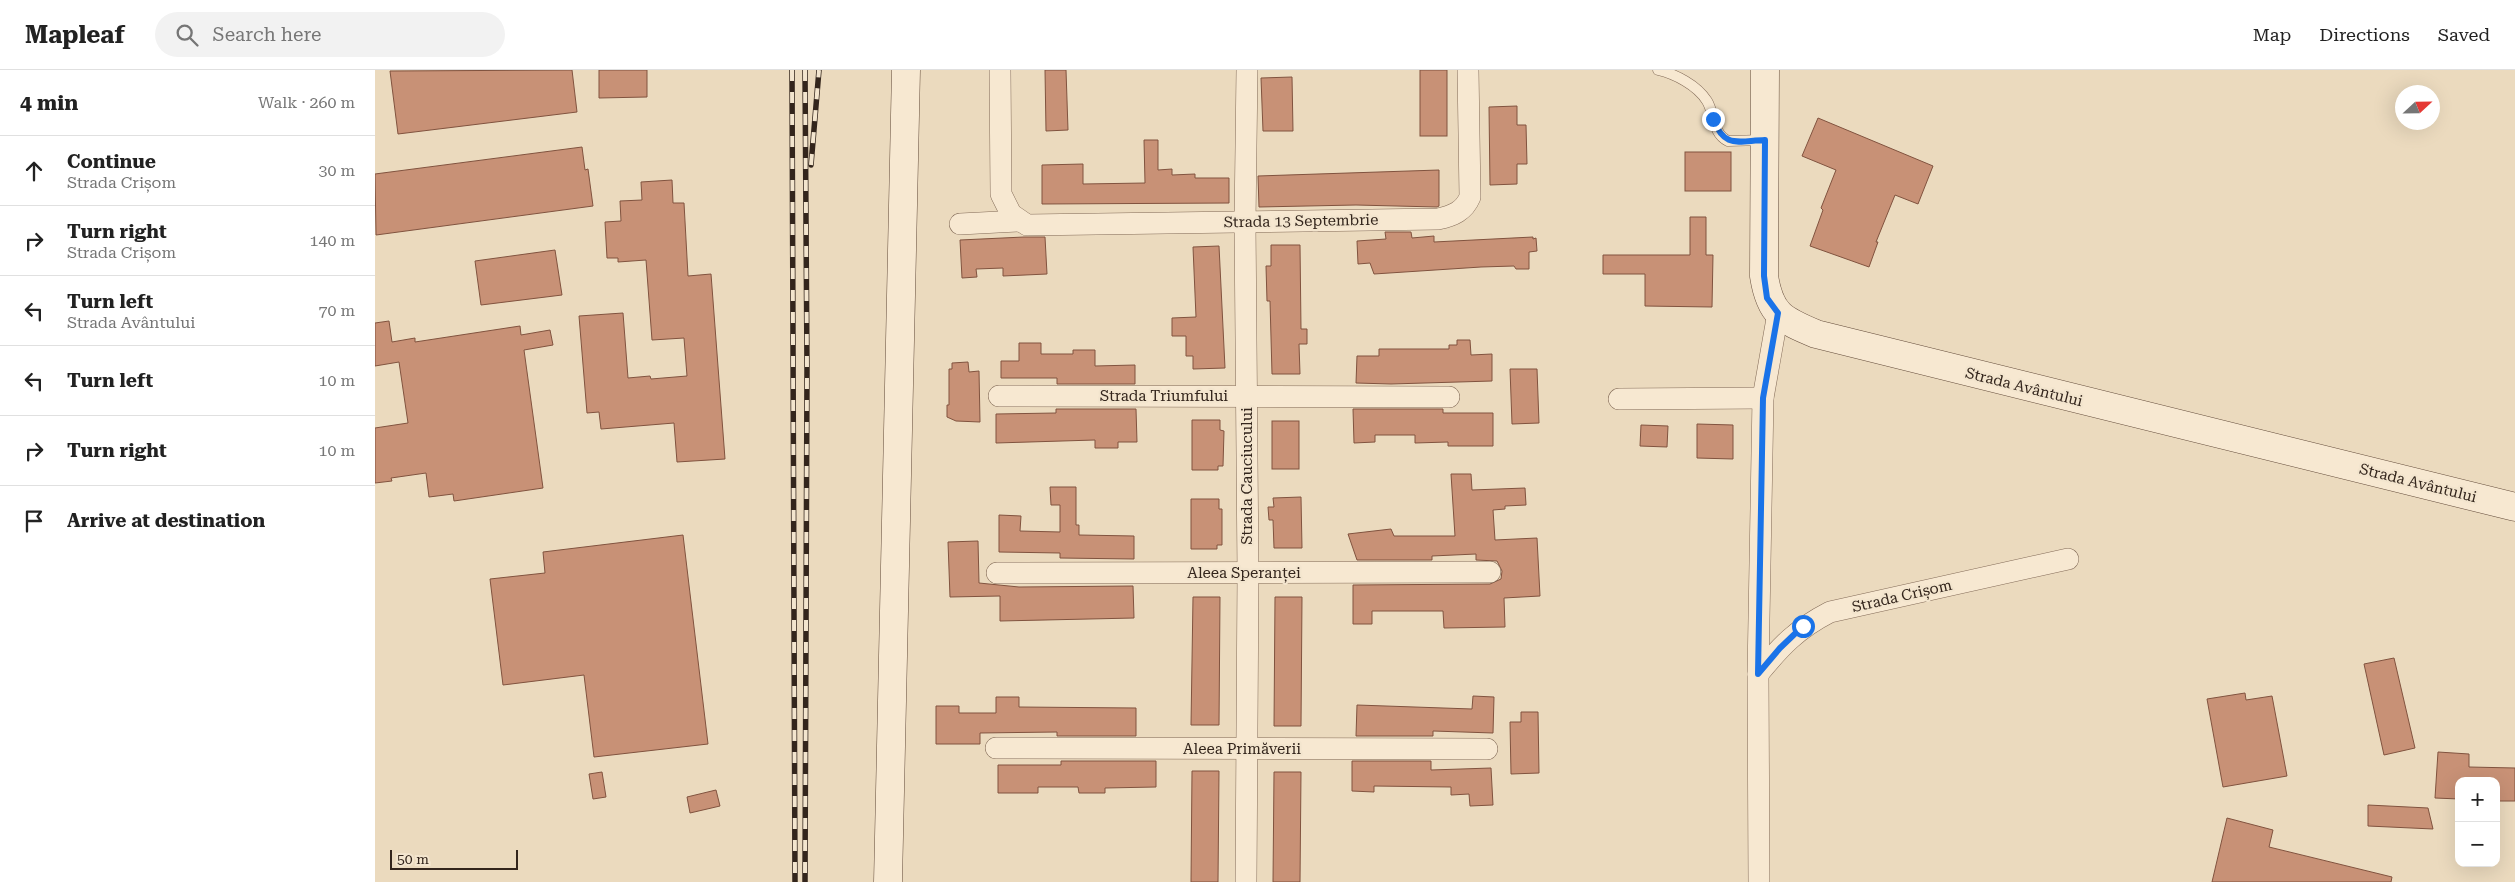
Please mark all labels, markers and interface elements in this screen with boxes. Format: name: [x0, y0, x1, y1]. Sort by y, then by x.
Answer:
search box: [155, 12, 505, 57]
text: Mapleaf: [25, 21, 125, 49]
icon: search: [173, 21, 201, 49]
text: Search here: [213, 23, 321, 46]
text: Map: [2253, 24, 2291, 45]
text: Directions: [2319, 24, 2410, 45]
text: Saved: [2438, 24, 2490, 45]
north arrow: [2395, 85, 2440, 130]
text: 4 min: [20, 91, 78, 115]
text: Walk · 260 m: [258, 93, 355, 112]
route end: [1702, 108, 1725, 131]
text: Continue: [67, 150, 156, 173]
icon: ahead: [20, 157, 48, 185]
text: 30 m: [318, 161, 355, 180]
text: Strada Crișom: [67, 173, 176, 192]
street label: Strada 13 Septembrie: [1224, 211, 1378, 231]
text: Turn right: [67, 220, 167, 243]
icon: right: [20, 227, 48, 255]
text: 140 m: [309, 231, 355, 250]
text: Strada Crișom: [67, 243, 176, 262]
text: Turn left: [67, 290, 153, 313]
icon: left: [20, 297, 48, 325]
text: 70 m: [318, 301, 355, 320]
text: Strada Avântului: [67, 313, 195, 332]
street label: Strada Avântului: [1963, 364, 2085, 410]
icon: left: [20, 367, 48, 395]
text: Turn left: [67, 369, 153, 392]
text: 10 m: [318, 371, 355, 390]
street label: Strada Triumfului: [1100, 387, 1228, 405]
street label: Strada Cauciucului: [1238, 407, 1256, 545]
icon: right: [20, 437, 48, 465]
text: Turn right: [67, 439, 167, 462]
text: 10 m: [318, 441, 355, 460]
street label: Strada Avântului: [2357, 460, 2479, 506]
icon: arrive: [20, 507, 48, 535]
text: Arrive at destination: [67, 509, 265, 532]
street label: Aleea Speranței: [1187, 564, 1301, 583]
street label: Strada Crișom: [1850, 576, 1954, 617]
route start: [1792, 615, 1815, 638]
street label: Aleea Primăverii: [1183, 740, 1301, 758]
map controls: [2455, 777, 2500, 867]
button: +: [2455, 777, 2500, 822]
button: −: [2455, 822, 2500, 867]
scale bar: [390, 847, 517, 870]
text: 50 m: [397, 851, 429, 867]

